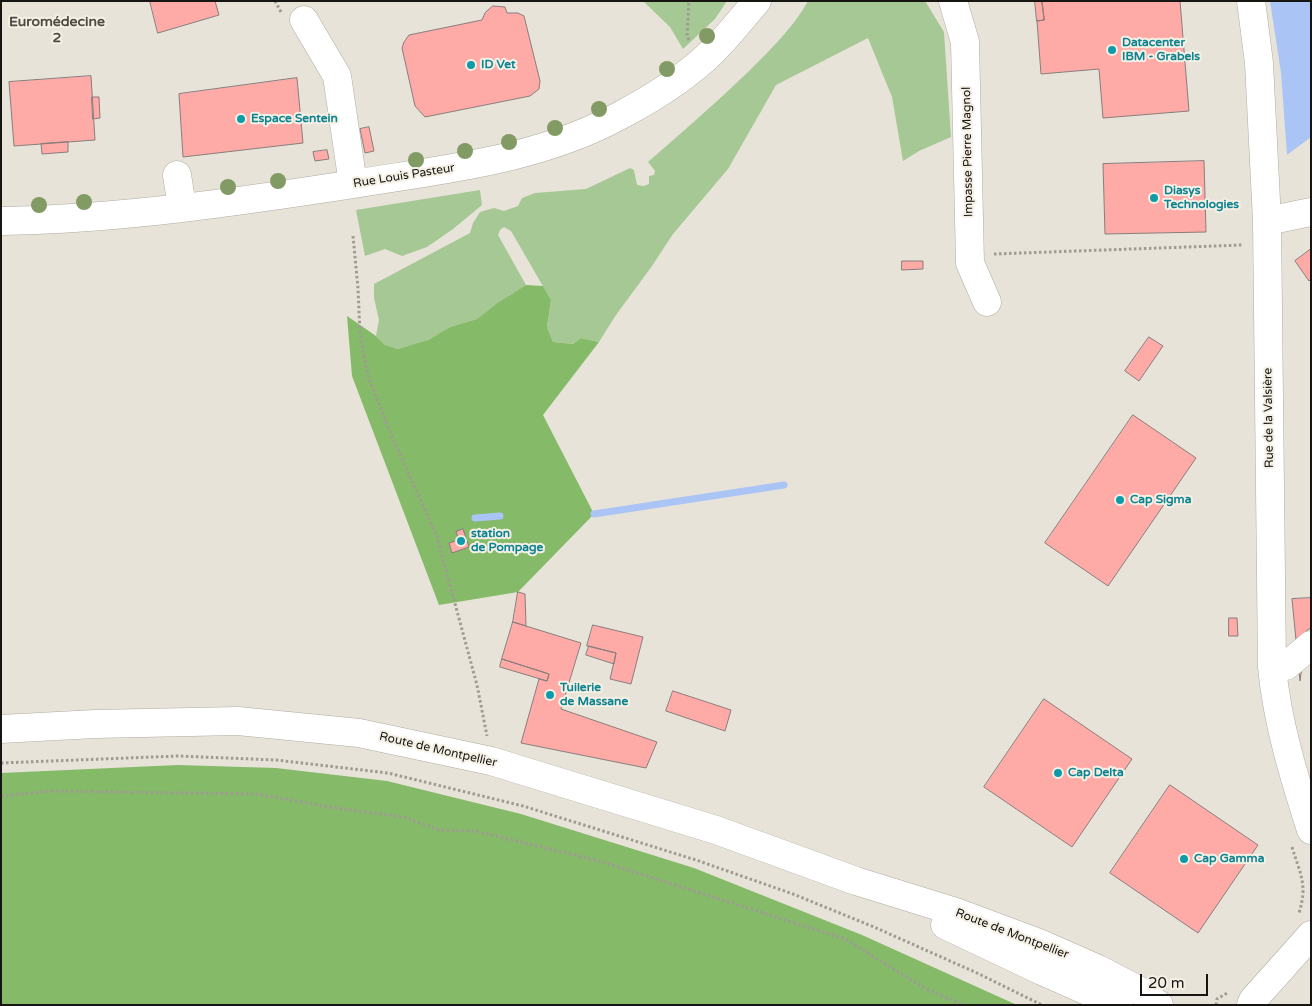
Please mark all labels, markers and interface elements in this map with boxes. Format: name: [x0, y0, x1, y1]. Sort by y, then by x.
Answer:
district label: Euromédecine 2: [9, 14, 105, 46]
place label: Datacenter IBM - Grabels: [1122, 36, 1200, 64]
marker: Datacenter IBM - Grabels: [1106, 44, 1118, 56]
place label: ID Vet: [481, 58, 516, 72]
marker: ID Vet: [465, 59, 477, 71]
street label: Impasse Pierre Magnol: [960, 87, 976, 217]
place label: Espace Sentein: [251, 112, 338, 126]
marker: Espace Sentein: [235, 113, 247, 125]
street label: Rue Louis Pasteur: [352, 161, 456, 191]
place label: Diasys Technologies: [1164, 184, 1239, 212]
marker: Diasys Technologies: [1148, 192, 1160, 204]
street label: Rue de la Valsière: [1261, 368, 1277, 468]
place label: Cap Sigma: [1130, 493, 1191, 507]
marker: Cap Sigma: [1114, 494, 1126, 506]
place label: station de Pompage: [471, 527, 543, 555]
marker: station de Pompage: [455, 535, 467, 547]
place label: Tuilerie de Massane: [560, 681, 628, 709]
marker: Tuilerie de Massane: [544, 689, 556, 701]
street label: Route de Montpellier: [378, 729, 498, 771]
place label: Cap Delta: [1068, 766, 1124, 780]
marker: Cap Delta: [1052, 767, 1064, 779]
place label: Cap Gamma: [1194, 852, 1264, 866]
marker: Cap Gamma: [1178, 853, 1190, 865]
street label: Route de Montpellier: [953, 906, 1071, 962]
scale bar: [1142, 964, 1210, 996]
text: 20 m: [1148, 974, 1185, 992]

